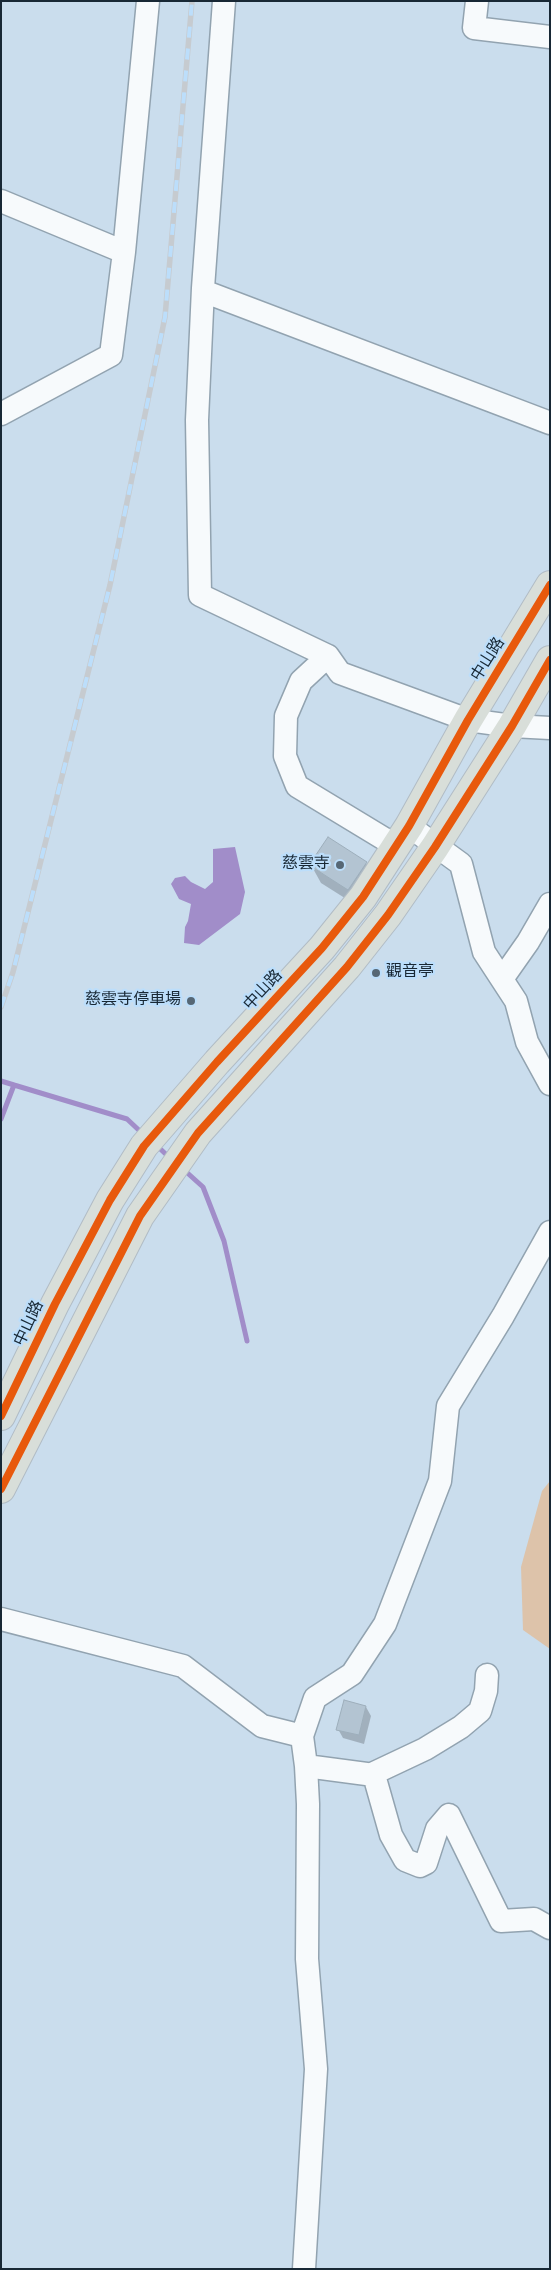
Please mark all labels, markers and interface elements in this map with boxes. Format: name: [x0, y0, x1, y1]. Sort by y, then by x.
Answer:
street label: 中山路: [468, 635, 510, 685]
place label: 慈雲寺: [282, 855, 330, 875]
marker: 慈雲寺: [334, 859, 346, 871]
place label: 觀音亭: [386, 963, 434, 983]
street label: 中山路: [241, 967, 287, 1015]
marker: 觀音亭: [370, 967, 382, 979]
place label: 慈雲寺停車場: [85, 991, 181, 1011]
marker: 慈雲寺停車場: [185, 995, 197, 1007]
street label: 中山路: [11, 1298, 49, 1350]

